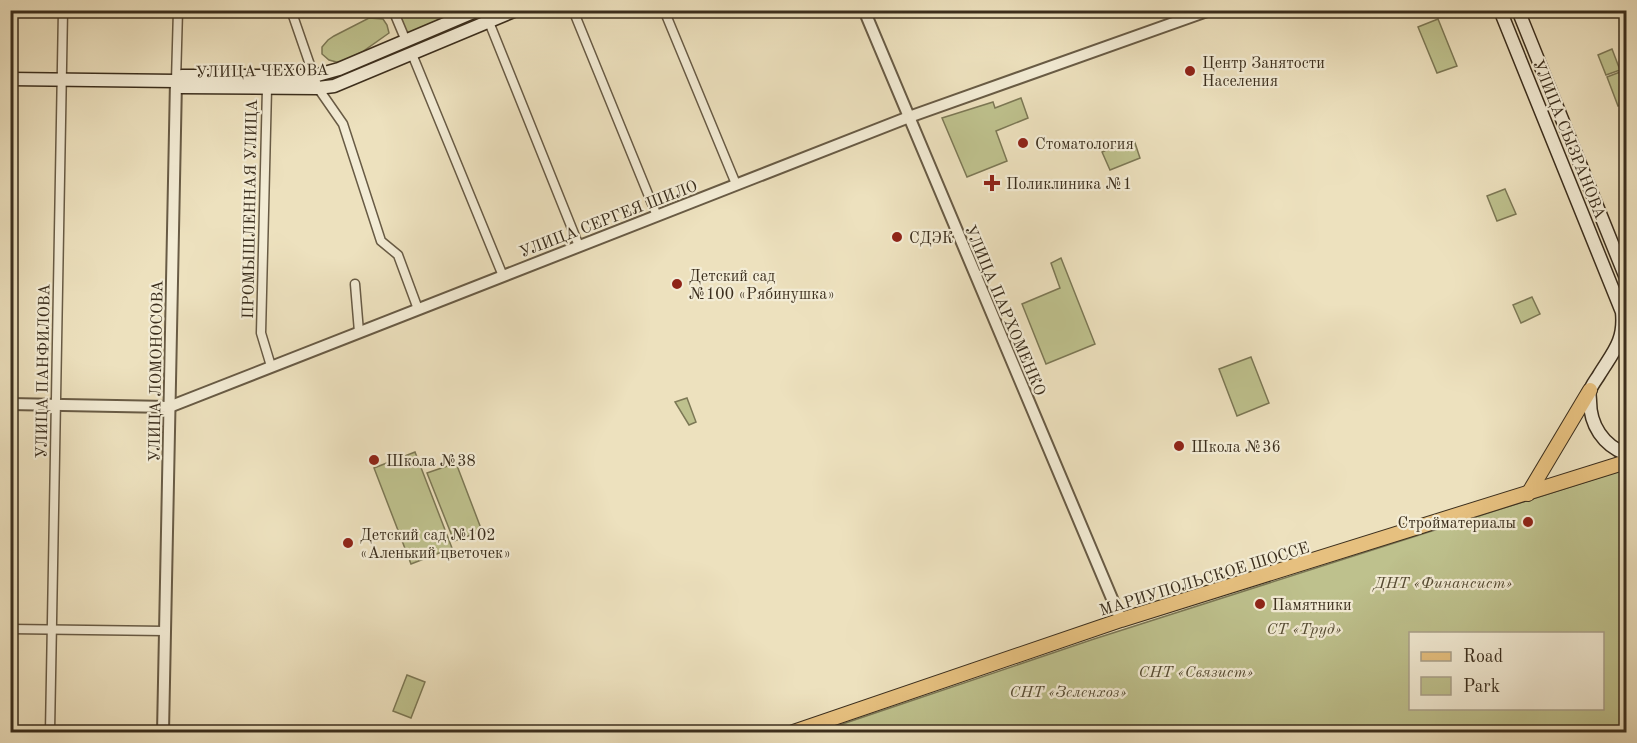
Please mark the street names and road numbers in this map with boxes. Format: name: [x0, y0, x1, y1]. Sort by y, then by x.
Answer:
street label: УЛИЦА СЫЗРАНОВА: [1529, 58, 1607, 222]
street label: УЛИЦА ЧЕХОВА: [195, 63, 329, 81]
street label: ПРОМЫШЛЕННАЯ УЛИЦА: [241, 99, 261, 319]
street label: УЛИЦА СЕРГЕЯ ШИЛО: [517, 178, 700, 261]
street label: УЛИЦА ПАРХОМЕНКО: [961, 223, 1047, 398]
street label: УЛИЦА ЛОМОНОСОВА: [147, 280, 167, 462]
street label: УЛИЦА ПАНФИЛОВА: [34, 284, 54, 459]
street label: МАРИУПОЛЬСКОЕ ШОССЕ: [1098, 540, 1312, 620]

